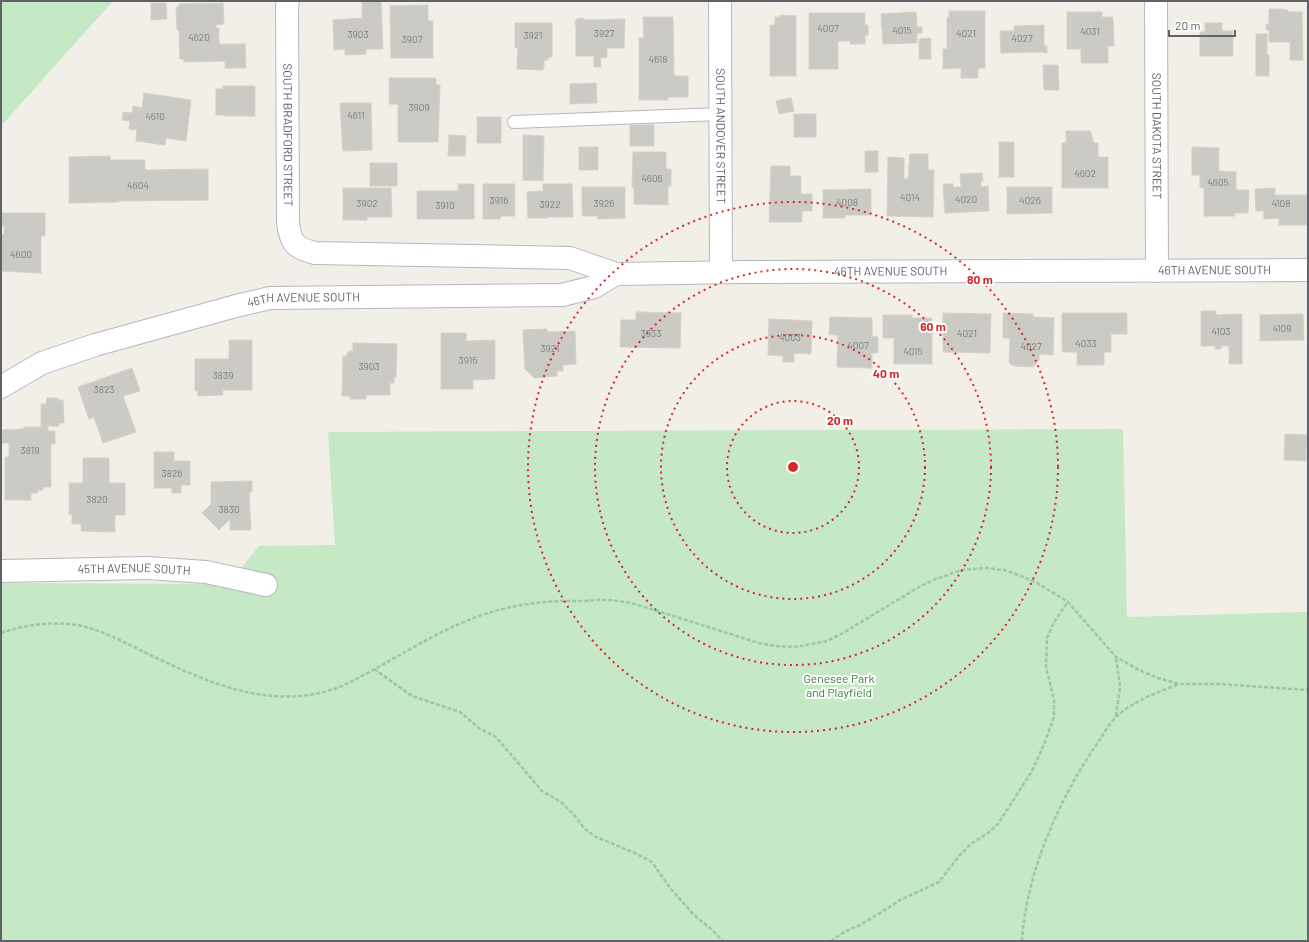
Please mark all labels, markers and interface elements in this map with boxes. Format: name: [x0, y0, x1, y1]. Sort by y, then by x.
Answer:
scale bar: [1169, 12, 1235, 38]
text: 20 m: [1175, 18, 1201, 32]
house number: 4007: [817, 22, 839, 34]
house number: 4015: [892, 24, 912, 36]
house number: 4031: [1080, 25, 1100, 37]
house number: 3927: [594, 27, 614, 39]
house number: 4021: [956, 27, 976, 39]
house number: 3903: [347, 28, 369, 40]
house number: 3921: [523, 29, 543, 41]
house number: 4620: [188, 31, 210, 43]
house number: 4027: [1011, 32, 1033, 44]
house number: 3907: [402, 33, 423, 45]
house number: 4618: [648, 53, 668, 65]
street label: SOUTH BRADFORD STREET: [281, 63, 296, 207]
street label: SOUTH ANDOVER STREET: [714, 68, 729, 204]
street label: SOUTH DAKOTA STREET: [1150, 73, 1165, 199]
house number: 3909: [408, 101, 430, 113]
house number: 4611: [347, 109, 365, 121]
house number: 4610: [145, 110, 165, 122]
house number: 4602: [1074, 167, 1096, 179]
house number: 4606: [641, 172, 663, 184]
house number: 4605: [1207, 176, 1229, 188]
house number: 4604: [127, 179, 149, 191]
house number: 4014: [900, 191, 920, 203]
house number: 4020: [955, 193, 977, 205]
house number: 3916: [490, 194, 508, 206]
house number: 4026: [1019, 194, 1041, 206]
house number: 4008: [836, 196, 858, 208]
house number: 3902: [356, 197, 378, 209]
house number: 3926: [594, 197, 614, 209]
house number: 4108: [1272, 197, 1290, 209]
house number: 3922: [539, 198, 561, 210]
house number: 3910: [435, 199, 455, 211]
house number: 4600: [10, 248, 32, 260]
street label: 46TH AVENUE SOUTH: [1158, 262, 1271, 277]
street label: 46TH AVENUE SOUTH: [834, 263, 947, 278]
text: 80 m: [967, 272, 993, 286]
street label: 46TH AVENUE SOUTH: [245, 289, 360, 309]
text: 60 m: [920, 319, 946, 333]
house number: 4109: [1273, 322, 1291, 334]
house number: 4103: [1212, 325, 1230, 337]
house number: 3933: [641, 327, 661, 339]
house number: 4021: [957, 327, 977, 339]
house number: 4003: [779, 331, 801, 343]
house number: 4033: [1075, 337, 1097, 349]
house number: 4007: [847, 339, 869, 351]
house number: 4027: [1020, 340, 1042, 352]
house number: 3921: [540, 342, 560, 354]
house number: 4015: [903, 345, 923, 357]
house number: 3915: [459, 354, 477, 366]
house number: 3903: [358, 360, 380, 372]
text: 40 m: [873, 366, 899, 380]
house number: 3839: [213, 369, 233, 381]
house number: 3823: [94, 383, 114, 395]
text: 20 m: [827, 413, 853, 427]
house number: 3819: [21, 444, 39, 456]
centre of rings: [786, 460, 800, 474]
house number: 3826: [162, 467, 182, 479]
house number: 3820: [86, 493, 108, 505]
house number: 3830: [218, 503, 240, 515]
street label: 45TH AVENUE SOUTH: [77, 560, 191, 577]
park label: Genesee Park and Playfield: [804, 671, 874, 699]

